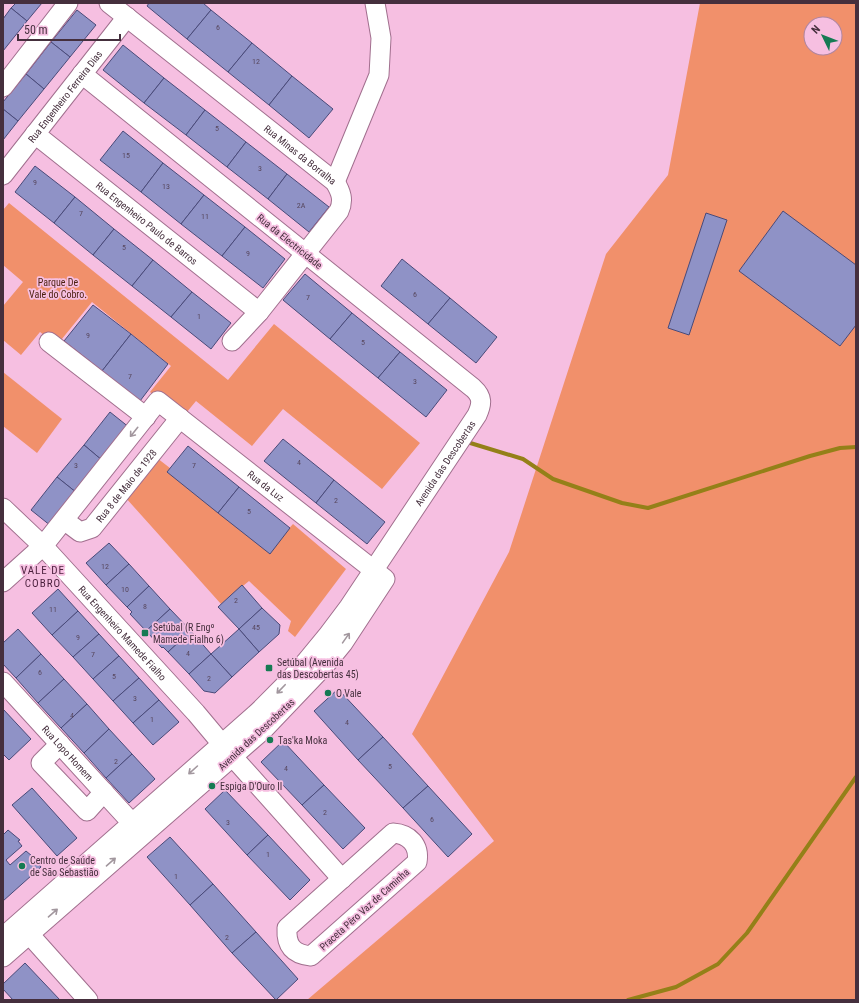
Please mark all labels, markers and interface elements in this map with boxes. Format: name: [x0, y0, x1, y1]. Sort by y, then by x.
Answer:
scale bar: [18, 16, 120, 42]
north arrow: [803, 16, 843, 56]
text: N: [809, 22, 823, 36]
text: 50 m: [24, 23, 48, 37]
house number: 6: [216, 23, 220, 32]
street label: Rua Engenheiro Ferreira Dias: [26, 48, 105, 145]
house number: 12: [252, 57, 260, 66]
street label: Rua Minas da Borralha: [262, 123, 338, 187]
house number: 5: [215, 124, 219, 133]
house number: 15: [122, 151, 130, 160]
house number: 3: [258, 164, 262, 173]
house number: 9: [33, 178, 37, 187]
street label: Rua Engenheiro Paulo de Barros: [94, 180, 200, 267]
house number: 13: [162, 182, 170, 191]
house number: 2A: [297, 201, 306, 210]
house number: 7: [79, 209, 83, 218]
house number: 11: [201, 212, 209, 221]
street label: Rua da Electricidade: [255, 212, 325, 271]
house number: 5: [122, 243, 126, 252]
house number: 9: [246, 249, 250, 258]
park label: Parque De Vale do Cobro.: [29, 277, 87, 300]
house number: 6: [413, 290, 417, 299]
house number: 7: [306, 293, 310, 302]
house number: 1: [197, 312, 201, 321]
house number: 9: [86, 331, 90, 340]
house number: 5: [361, 338, 365, 347]
house number: 7: [128, 372, 132, 381]
house number: 3: [413, 377, 417, 386]
street label: Avenida das Descobertas: [413, 418, 478, 508]
one-way arrow: [130, 426, 138, 437]
street label: Rua 8 de Maio de 1928: [94, 447, 159, 524]
house number: 4: [297, 458, 301, 467]
house number: 3: [74, 461, 78, 470]
house number: 7: [192, 461, 196, 470]
street label: Rua da Luz: [245, 468, 286, 504]
house number: 2: [334, 496, 338, 505]
house number: 5: [247, 507, 251, 516]
house number: 12: [101, 562, 109, 571]
district label: VALE DE COBRO: [21, 564, 65, 590]
street label: Rua Engenheiro Mamede Fialho: [76, 584, 168, 683]
house number: 10: [121, 585, 129, 594]
house number: 2: [234, 596, 238, 605]
house number: 8: [143, 602, 147, 611]
house number: 11: [49, 605, 57, 614]
place label: Setúbal (R Engº Mamede Fialho 6): [153, 622, 224, 646]
house number: 45: [252, 623, 260, 632]
marker: Setúbal (R Engº Mamede Fialho 6): [140, 628, 150, 638]
house number: 9: [76, 633, 80, 642]
one-way arrow: [342, 633, 350, 644]
house number: 4: [186, 649, 190, 658]
house number: 7: [91, 650, 95, 659]
place label: Setúbal (Avenida das Descobertas 45): [277, 657, 359, 681]
marker: Setúbal (Avenida das Descobertas 45): [264, 663, 274, 673]
house number: 6: [38, 668, 42, 677]
house number: 5: [112, 672, 116, 681]
house number: 2: [207, 674, 211, 683]
one-way arrow: [277, 684, 286, 694]
marker: O Vale: [323, 688, 333, 698]
place label: O Vale: [336, 688, 362, 699]
house number: 3: [133, 694, 137, 703]
street label: Avenida das Descobertas: [216, 696, 297, 772]
house number: 4: [70, 711, 74, 720]
house number: 1: [150, 715, 154, 724]
house number: 4: [345, 718, 349, 727]
street label: Rua Lopo Homem: [40, 724, 95, 783]
marker: Tas'ka Moka: [265, 735, 275, 745]
place label: Tas'ka Moka: [278, 735, 327, 746]
house number: 2: [114, 757, 118, 766]
house number: 5: [388, 762, 392, 771]
house number: 4: [284, 764, 288, 773]
one-way arrow: [187, 765, 198, 774]
marker: Espiga D'Ouro II: [207, 781, 217, 791]
place label: Espiga D'Ouro II: [220, 781, 282, 792]
house number: 2: [323, 808, 327, 817]
house number: 6: [430, 815, 434, 824]
house number: 3: [226, 818, 230, 827]
house number: 1: [266, 850, 270, 859]
place label: Centro de Saúde de São Sebastião: [30, 855, 98, 878]
one-way arrow: [106, 858, 116, 867]
marker: Centro de Saúde de São Sebastião: [17, 861, 27, 871]
street label: Praceta Pêro Vaz de Caminha: [317, 866, 411, 952]
house number: 1: [174, 872, 178, 881]
one-way arrow: [48, 908, 59, 917]
house number: 2: [225, 933, 229, 942]

